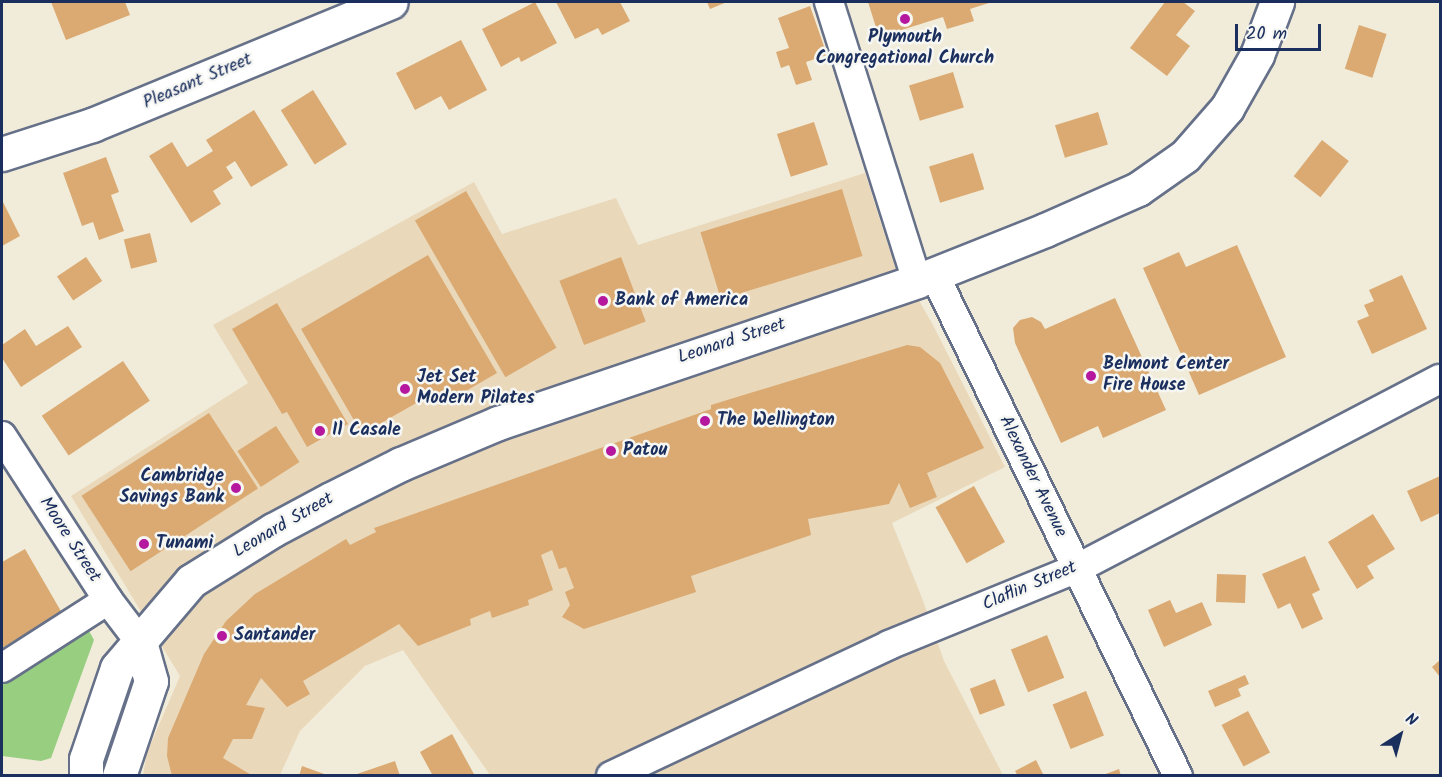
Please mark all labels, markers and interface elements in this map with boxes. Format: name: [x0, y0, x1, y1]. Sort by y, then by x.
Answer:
marker: Plymouth Congregational Church: [898, 12, 912, 26]
scale bar: [1238, 12, 1324, 50]
text: 20 m: [1246, 20, 1287, 49]
place label: Plymouth Congregational Church: [816, 28, 994, 70]
street label: Pleasant Street: [140, 49, 256, 115]
place label: Bank of America: [615, 290, 748, 312]
marker: Bank of America: [596, 294, 610, 308]
street label: Leonard Street: [675, 314, 789, 370]
place label: Belmont Center Fire House: [1103, 355, 1229, 398]
place label: Jet Set Modern Pilates: [417, 368, 535, 410]
marker: Belmont Center Fire House: [1084, 369, 1098, 383]
marker: Jet Set Modern Pilates: [398, 382, 412, 396]
place label: The Wellington: [717, 410, 835, 432]
street label: Alexander Avenue: [993, 413, 1071, 541]
marker: The Wellington: [698, 414, 712, 428]
place label: Il Casale: [332, 420, 401, 442]
marker: Il Casale: [313, 424, 327, 438]
place label: Patou: [623, 440, 667, 462]
marker: Patou: [604, 444, 618, 458]
place label: Cambridge Savings Bank: [119, 467, 224, 510]
marker: Cambridge Savings Bank: [229, 481, 243, 495]
street label: Leonard Street: [230, 489, 338, 563]
street label: Moore Street: [33, 493, 105, 587]
place label: Tunami: [156, 533, 213, 555]
marker: Tunami: [137, 537, 151, 551]
street label: Claflin Street: [980, 557, 1080, 617]
place label: Santander: [234, 625, 315, 647]
marker: Santander: [215, 629, 229, 643]
north arrow: [1370, 705, 1430, 765]
text: N: [1399, 707, 1422, 733]

